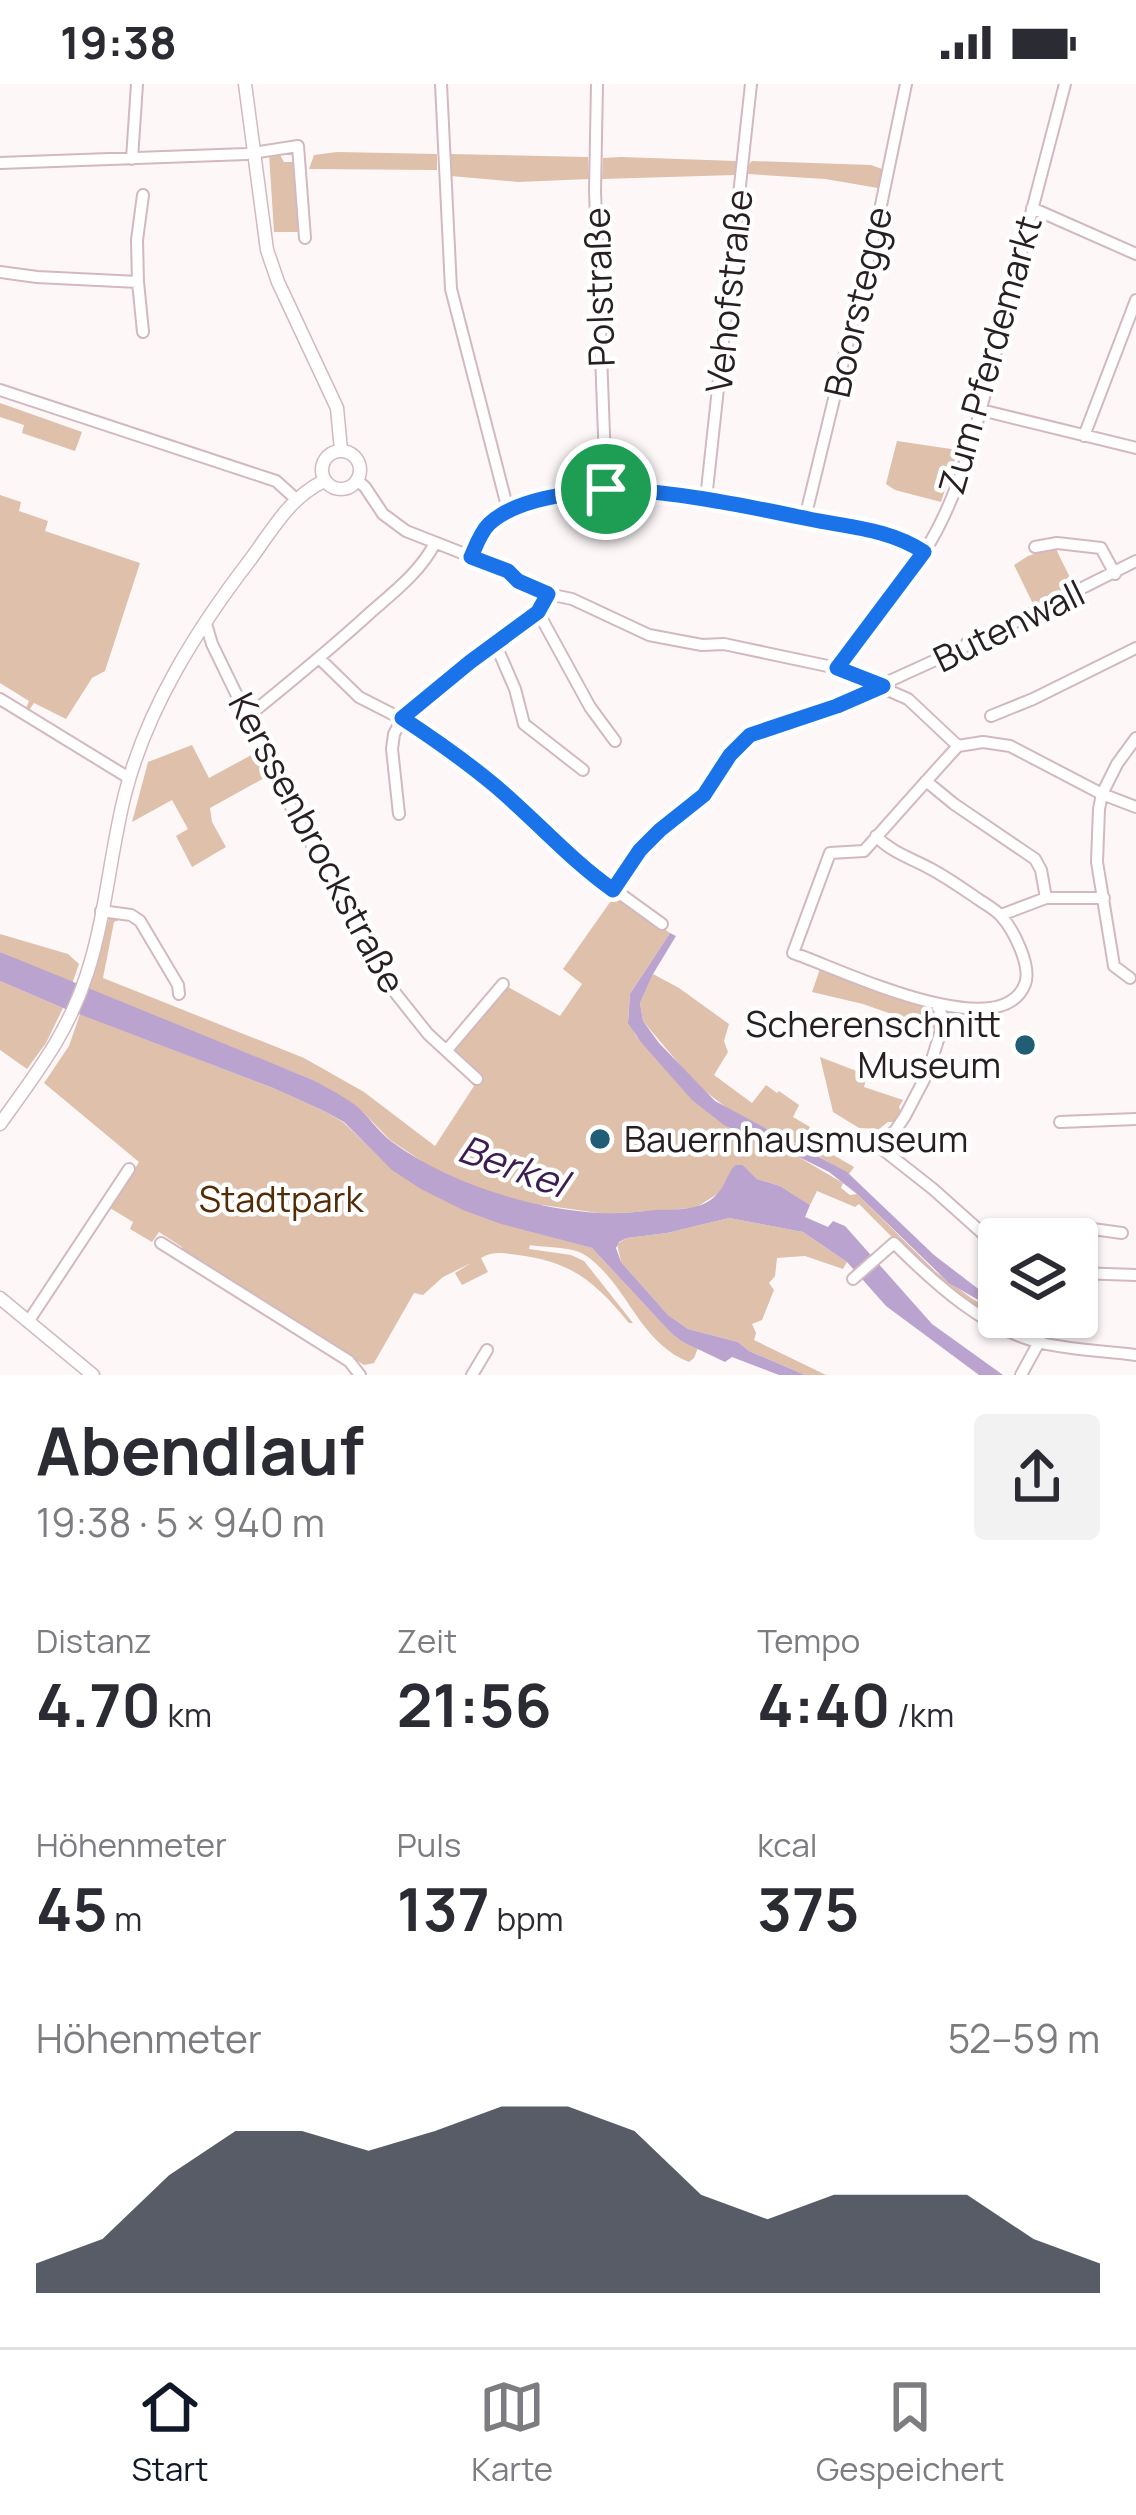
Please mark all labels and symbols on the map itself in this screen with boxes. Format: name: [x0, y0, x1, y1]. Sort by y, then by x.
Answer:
street label: Vehofstraße: [693, 187, 764, 395]
street label: Boorstegge: [812, 202, 903, 402]
street label: Polstraße: [571, 206, 626, 368]
street label: Zum Pferdemarkt: [926, 210, 1053, 500]
pin: [555, 438, 657, 540]
street label: Butenwall: [925, 568, 1093, 683]
street label: Kerssenbrockstraße: [217, 684, 417, 1002]
place label: Scherenschnitt Museum: [745, 999, 1001, 1089]
marker: Scherenschnitt Museum: [1012, 1032, 1038, 1058]
place label: Bauernhausmuseum: [624, 1114, 968, 1163]
water label: Berkel: [452, 1121, 580, 1211]
marker: Bauernhausmuseum: [587, 1126, 613, 1152]
park label: Stadtpark: [199, 1174, 364, 1223]

